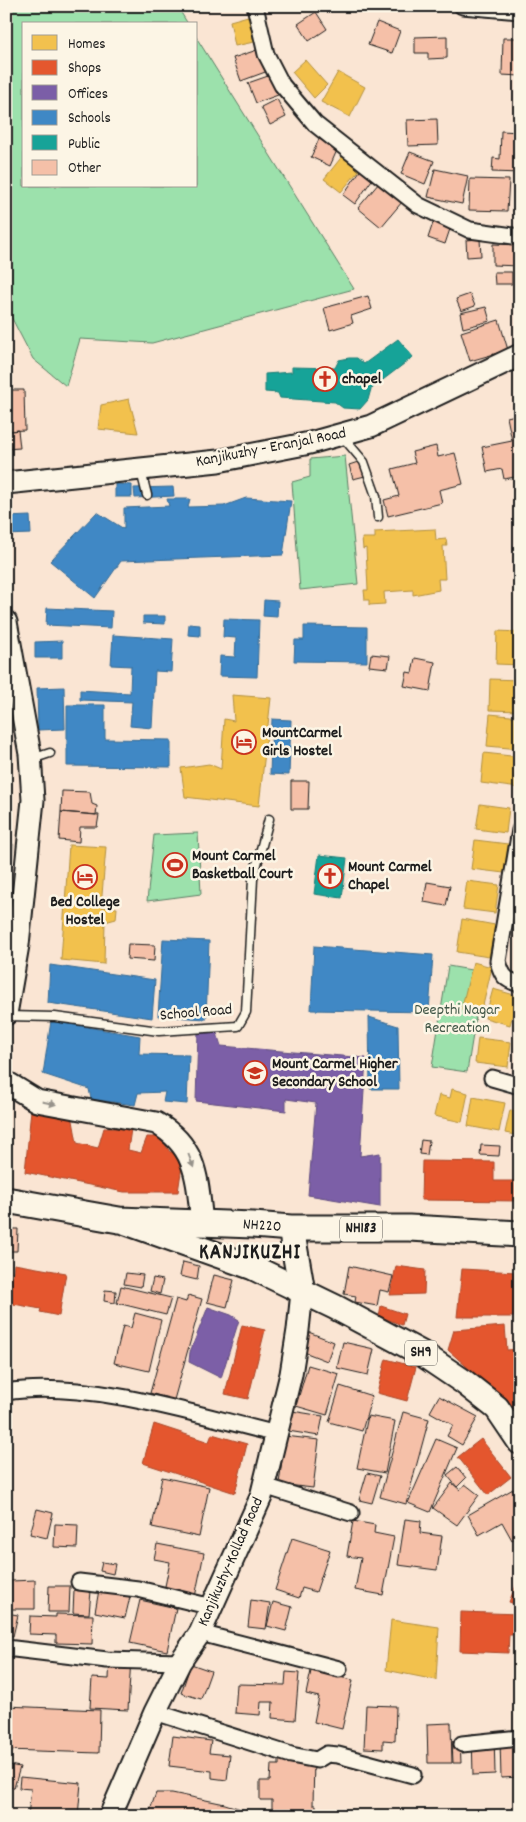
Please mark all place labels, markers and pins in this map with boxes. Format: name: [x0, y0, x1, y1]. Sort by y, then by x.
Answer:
church icon: chapel: [312, 366, 338, 392]
place label: chapel: [342, 368, 382, 391]
place label: MountCarmel Girls Hostel: [262, 722, 342, 763]
hotel icon: MountCarmel Girls Hostel: [231, 729, 257, 755]
place label: Mount Carmel Basketball Court: [192, 845, 293, 886]
sports icon: Mount Carmel Basketball Court: [162, 852, 188, 878]
place label: Mount Carmel Chapel: [348, 856, 432, 897]
church icon: Mount Carmel Chapel: [317, 863, 343, 889]
hotel icon: Bed College Hostel: [72, 864, 98, 890]
place label: Bed College Hostel: [50, 891, 120, 932]
place label: Mount Carmel Higher Secondary School: [272, 1053, 399, 1094]
school or university icon: Mount Carmel Higher Secondary School: [242, 1060, 268, 1086]

